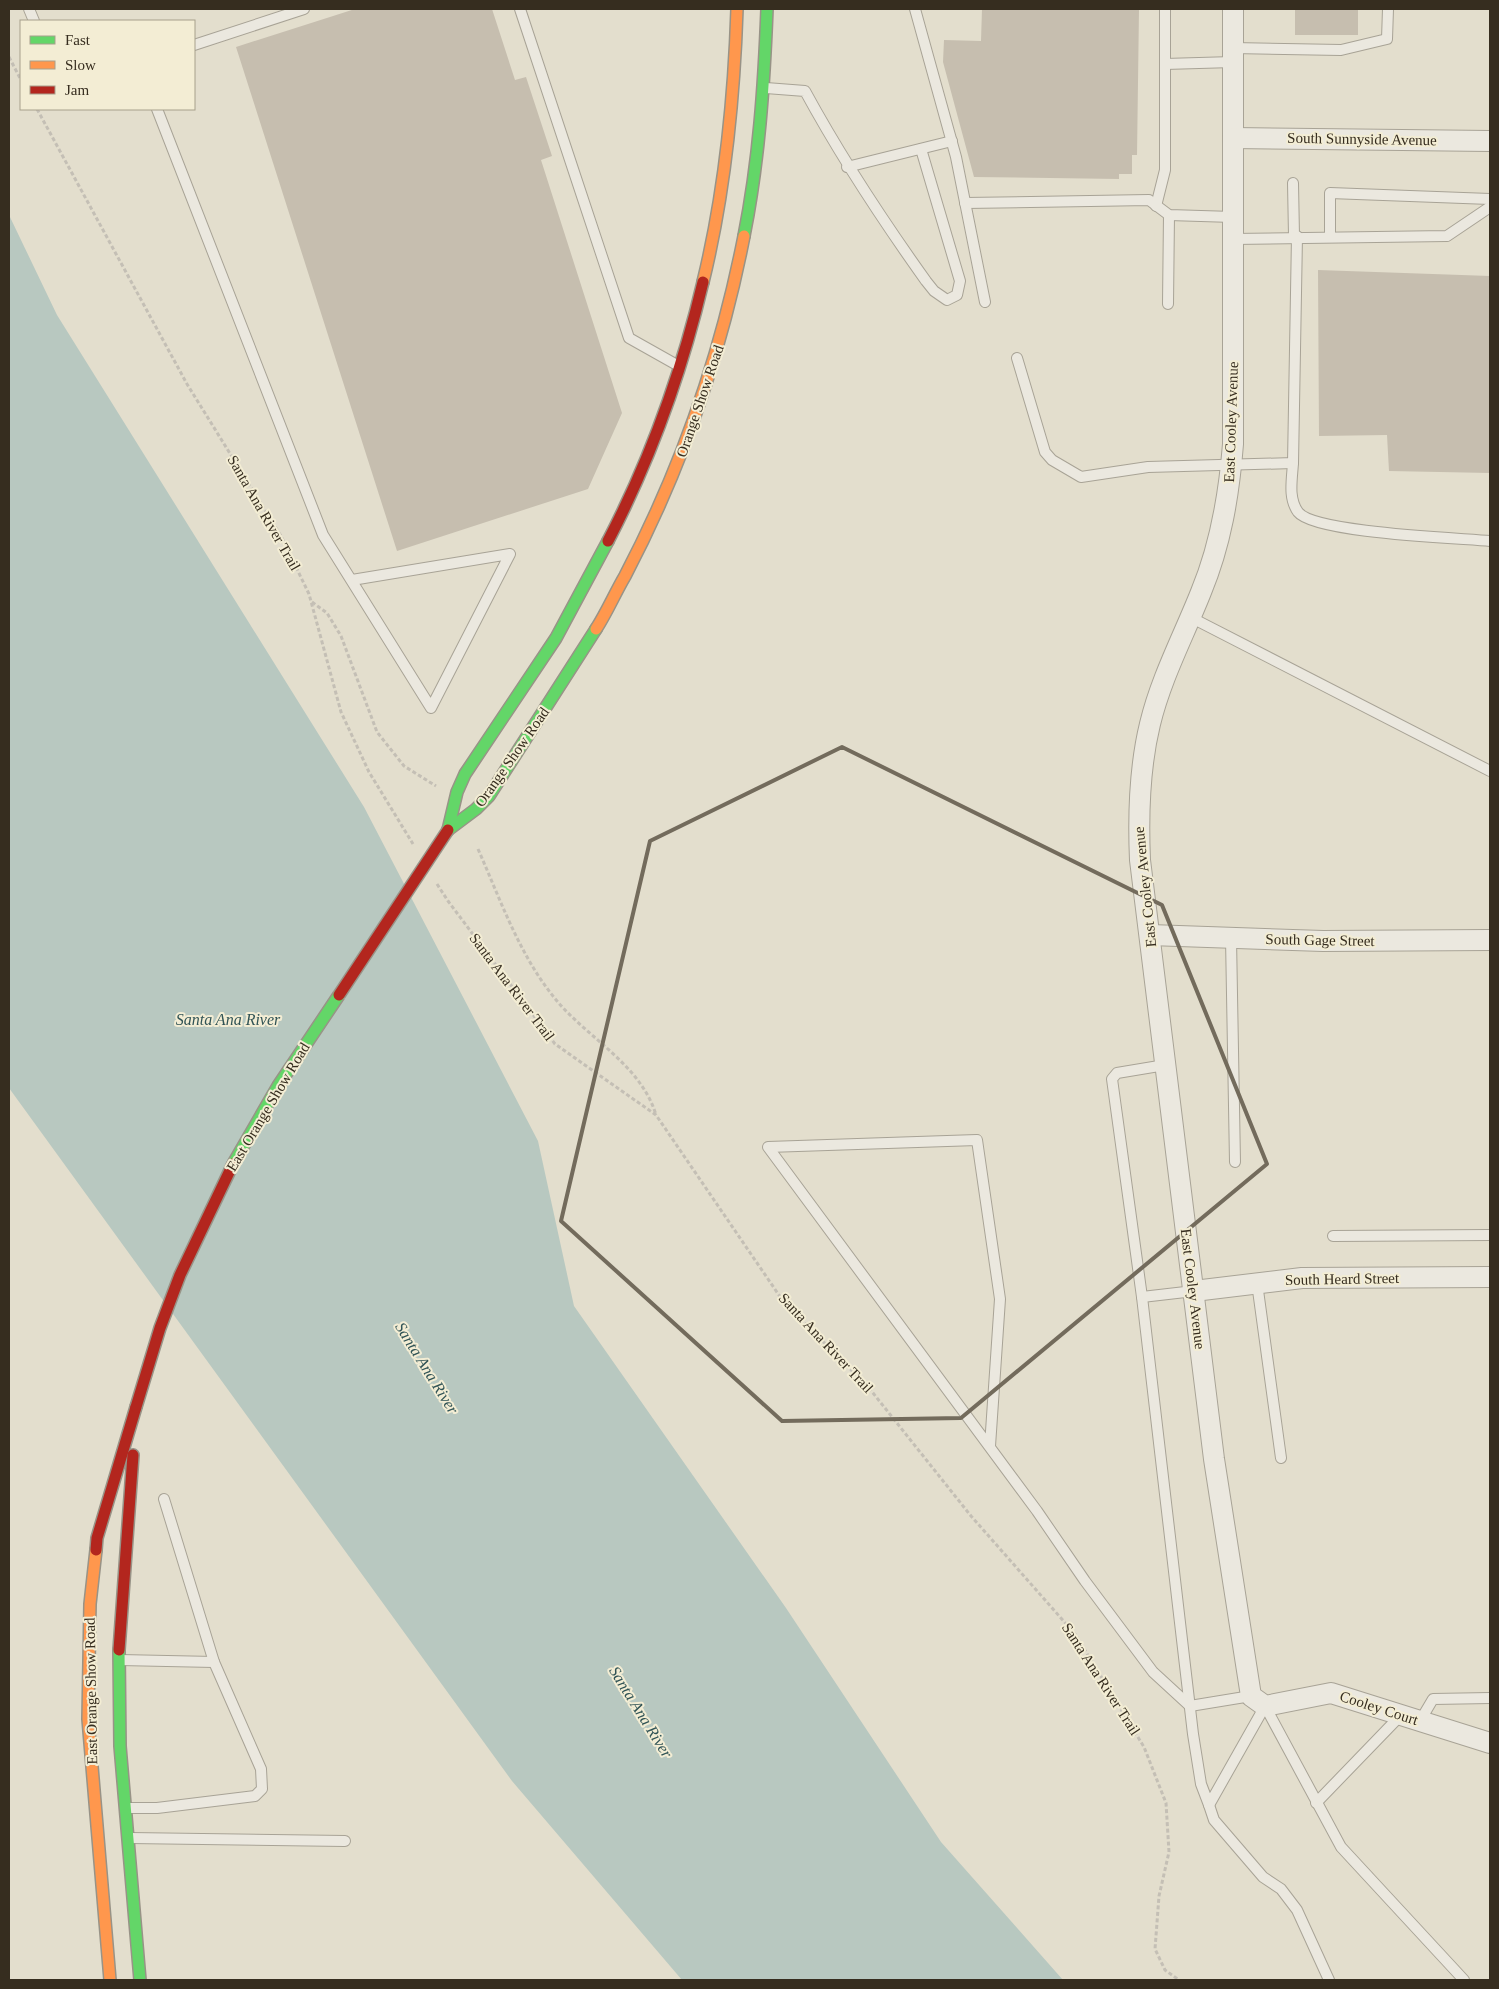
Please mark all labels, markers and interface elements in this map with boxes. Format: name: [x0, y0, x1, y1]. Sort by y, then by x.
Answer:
legend: [20, 20, 195, 110]
text: Fast: [65, 32, 91, 48]
text: Slow: [65, 57, 96, 73]
text: Jam: [65, 82, 89, 98]
street label: South Sunnyside Avenue: [1287, 130, 1437, 148]
street label: Orange Show Road: [673, 342, 727, 459]
street label: East Cooley Avenue: [1221, 361, 1241, 483]
street label: Santa Ana River Trail: [224, 453, 304, 573]
street label: Orange Show Road: [472, 704, 553, 810]
street label: East Cooley Avenue: [1131, 825, 1159, 948]
street label: Santa Ana River Trail: [466, 930, 558, 1044]
street label: South Gage Street: [1265, 931, 1376, 949]
water label: Santa Ana River: [176, 1011, 281, 1028]
street label: East Orange Show Road: [223, 1039, 313, 1174]
street label: East Cooley Avenue: [1178, 1228, 1208, 1351]
street label: South Heard Street: [1285, 1270, 1400, 1288]
street label: Santa Ana River Trail: [776, 1290, 876, 1396]
water label: Santa Ana River: [392, 1319, 462, 1418]
street label: East Orange Show Road: [82, 1617, 100, 1765]
street label: Santa Ana River Trail: [1059, 1620, 1143, 1738]
water label: Santa Ana River: [606, 1663, 676, 1762]
street label: Cooley Court: [1338, 1688, 1421, 1728]

